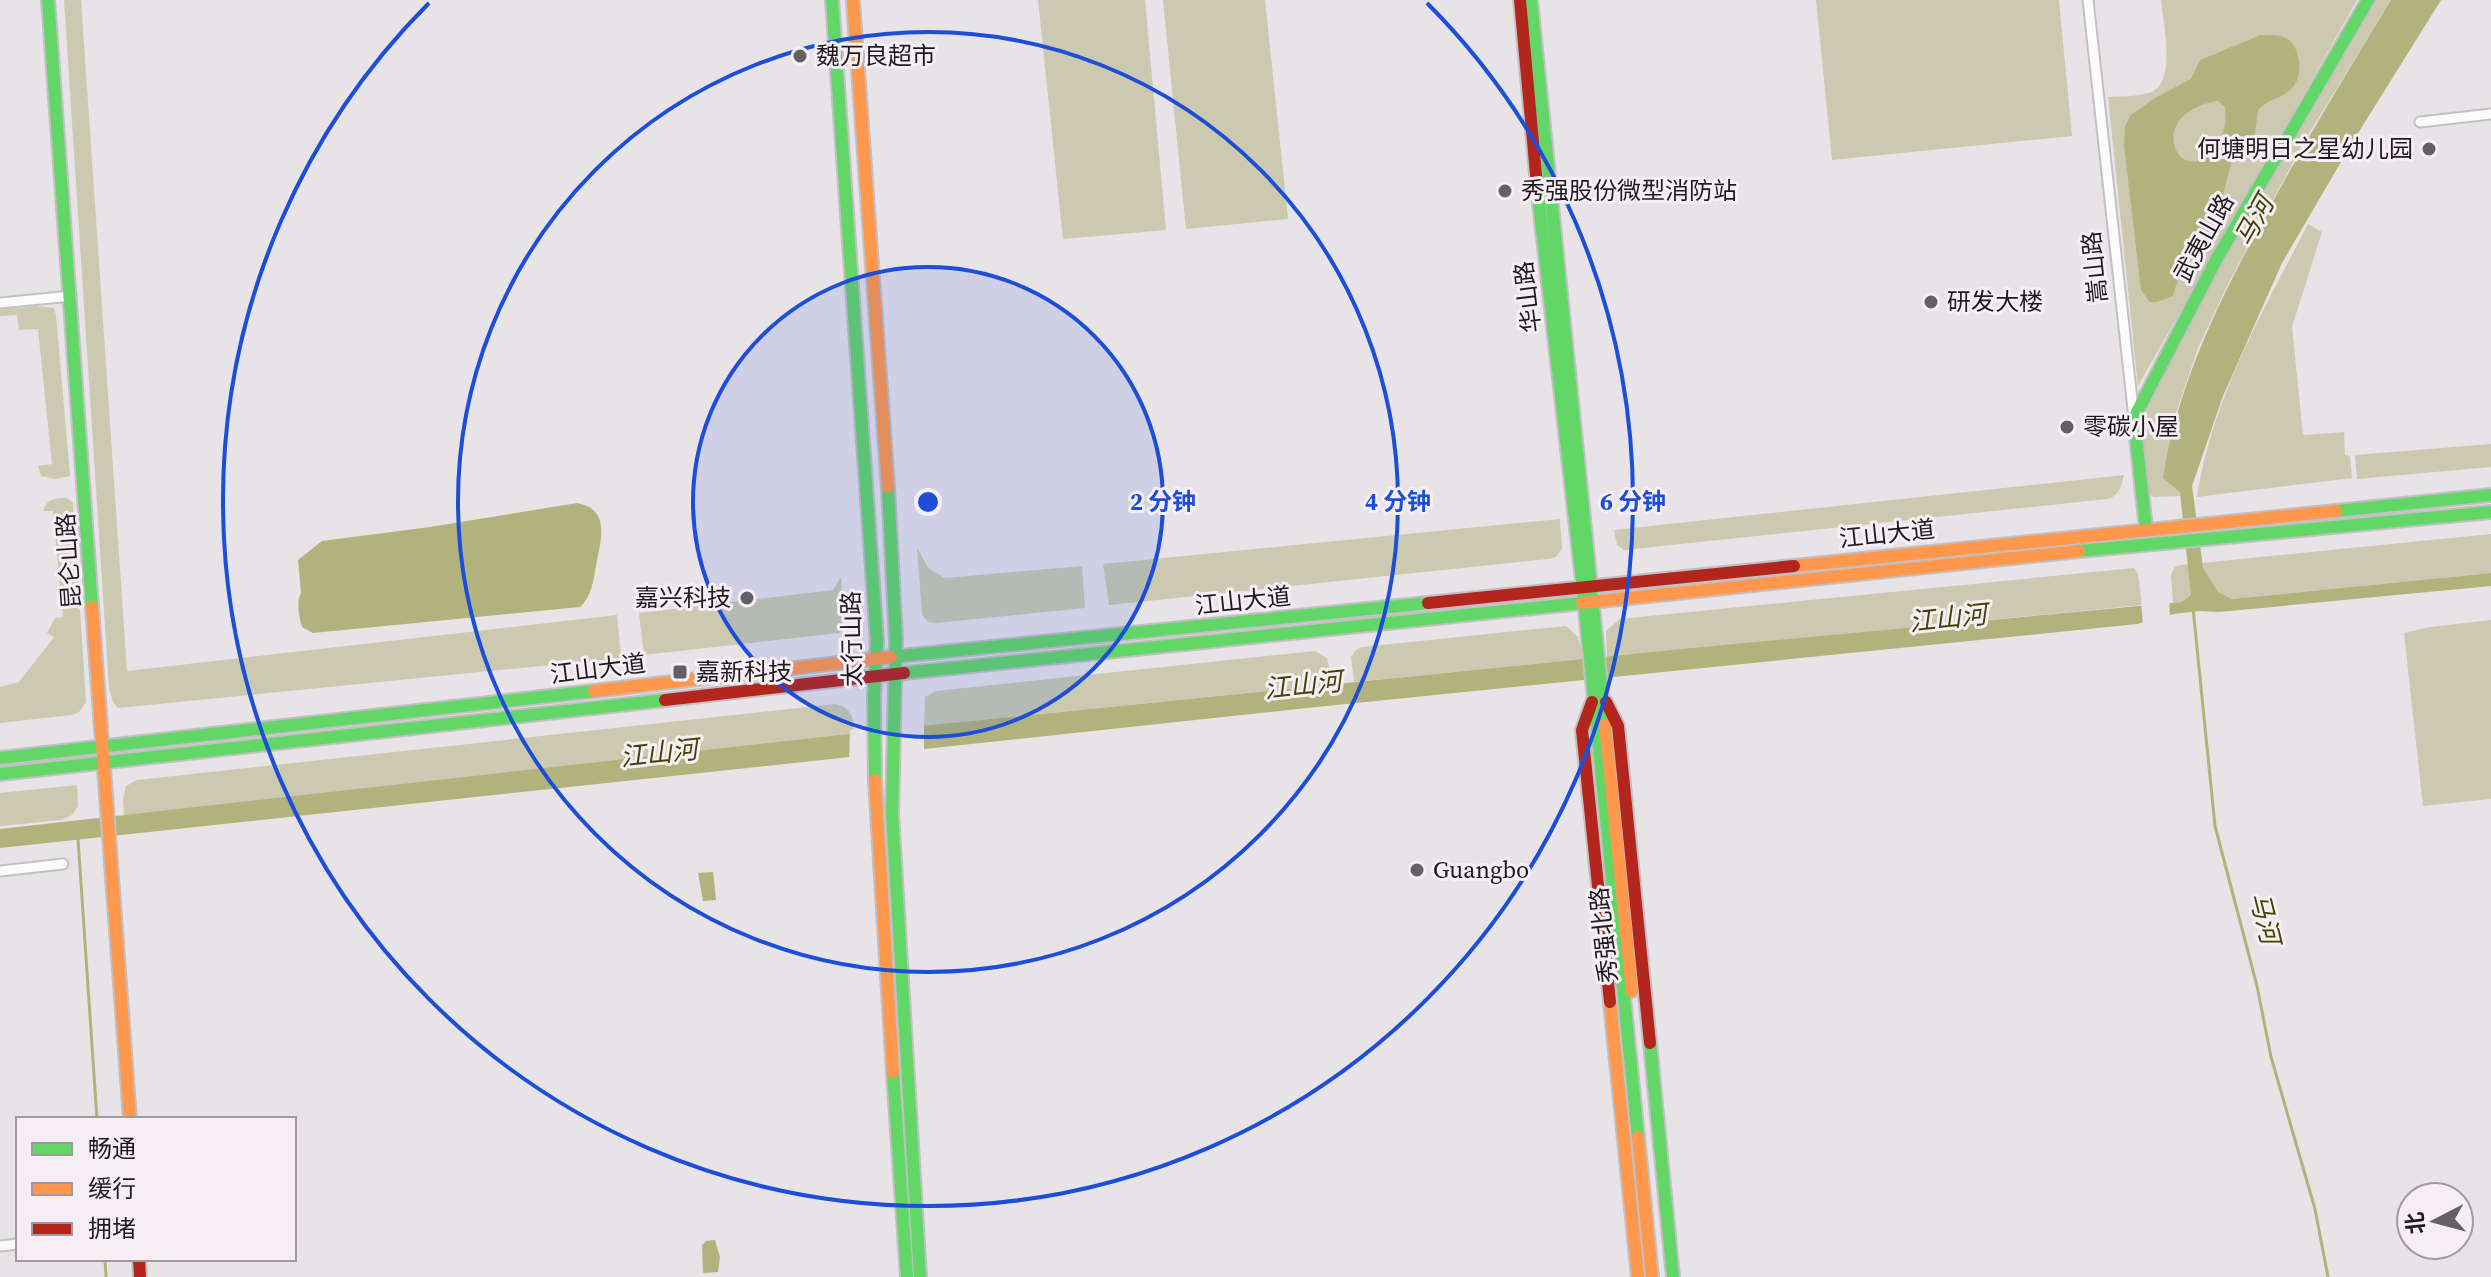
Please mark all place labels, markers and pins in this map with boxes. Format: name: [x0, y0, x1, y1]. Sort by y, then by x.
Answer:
place label: 魏万良超市: [816, 39, 936, 72]
marker: 魏万良超市: [791, 47, 809, 65]
place label: 何塘明日之星幼儿园: [2197, 132, 2413, 165]
marker: 何塘明日之星幼儿园: [2420, 140, 2438, 158]
place label: 秀强股份微型消防站: [1521, 174, 1737, 207]
marker: 秀强股份微型消防站: [1496, 182, 1514, 200]
place label: 研发大楼: [1947, 285, 2043, 318]
marker: 研发大楼: [1922, 293, 1940, 311]
place label: 零碳小屋: [2083, 410, 2179, 443]
marker: 零碳小屋: [2058, 418, 2076, 436]
centre of rings: [914, 488, 942, 516]
place label: 嘉兴科技: [635, 581, 731, 614]
marker: 嘉兴科技: [738, 589, 756, 607]
place label: 嘉新科技: [696, 655, 792, 688]
marker: 嘉新科技: [671, 663, 689, 681]
place label: Guangbo: [1433, 853, 1529, 886]
marker: Guangbo: [1408, 861, 1426, 879]

